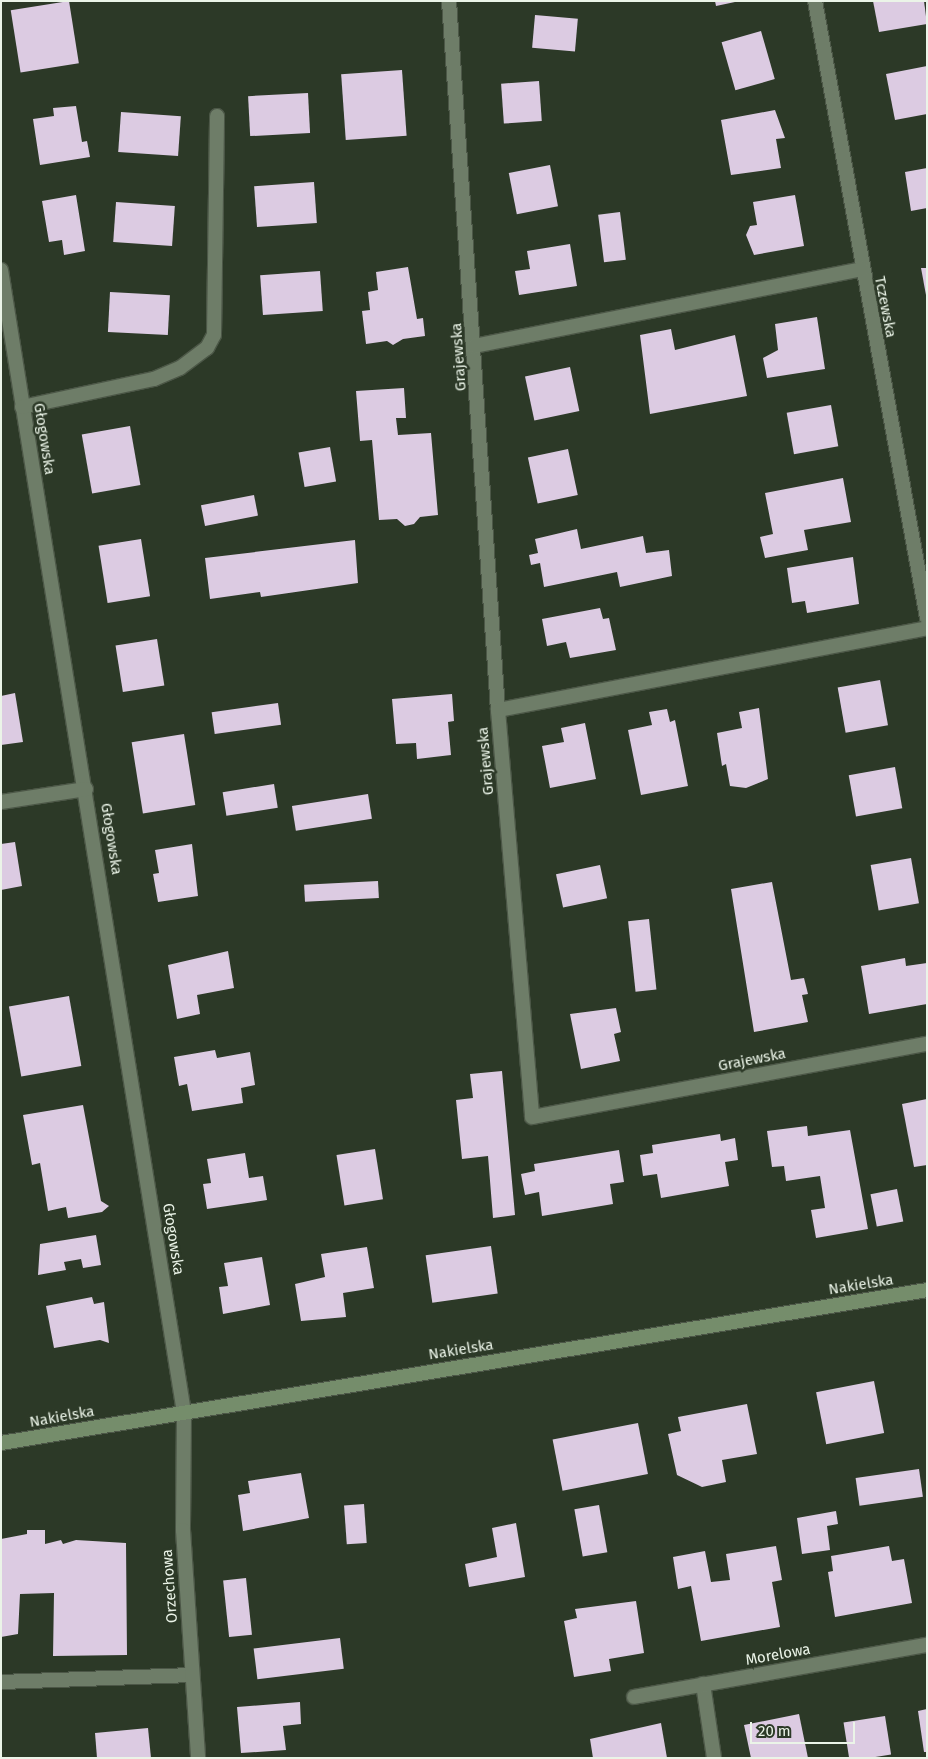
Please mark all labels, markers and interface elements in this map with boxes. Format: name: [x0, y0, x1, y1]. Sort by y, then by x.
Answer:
street label: Tczewska: [870, 275, 900, 339]
street label: Grajewska: [448, 322, 470, 392]
street label: Głogowska: [29, 402, 59, 476]
street label: Grajewska: [474, 726, 498, 796]
street label: Głogowska: [96, 802, 126, 876]
street label: Grajewska: [717, 1045, 787, 1075]
street label: Głogowska: [158, 1202, 188, 1276]
street label: Nakielska: [827, 1271, 895, 1299]
street label: Nakielska: [427, 1336, 495, 1364]
street label: Nakielska: [28, 1402, 96, 1432]
street label: Orzechowa: [158, 1548, 182, 1624]
street label: Morelowa: [744, 1640, 812, 1670]
scale bar: [753, 1712, 858, 1744]
text: 20 m: [758, 1722, 791, 1740]

